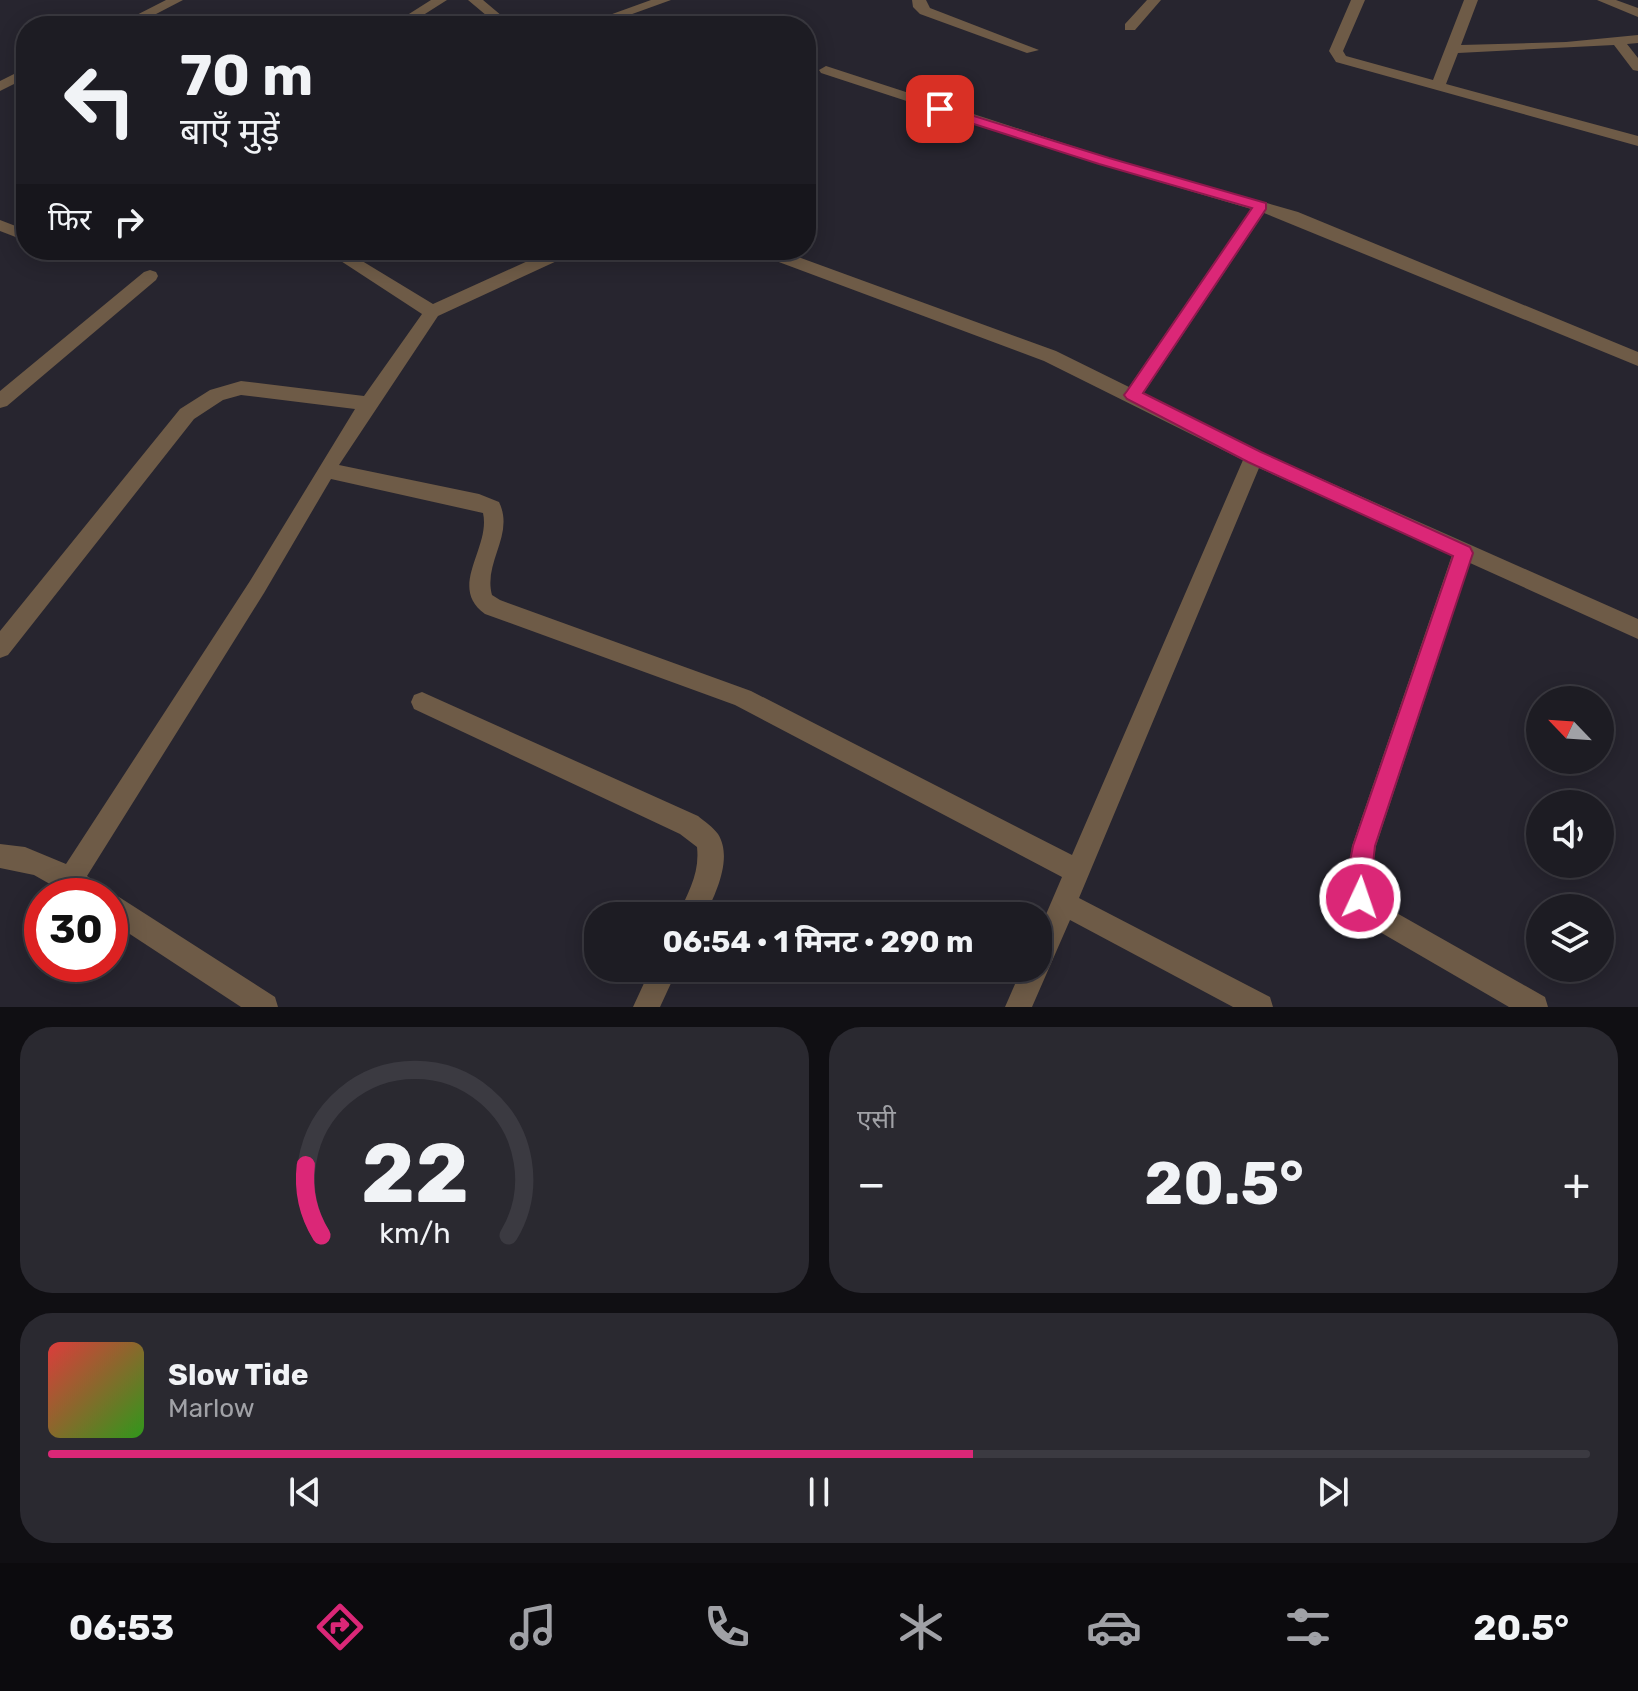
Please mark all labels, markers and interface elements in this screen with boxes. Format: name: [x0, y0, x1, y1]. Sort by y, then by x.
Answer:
text: 70 m: [180, 43, 313, 109]
icon: left: [48, 48, 152, 152]
pin: [906, 75, 974, 143]
icon: arrive: [918, 87, 962, 131]
text: बाएँ मुड़ें: [180, 110, 279, 153]
icon: right: [107, 200, 151, 244]
text: फिर: [48, 202, 91, 238]
north arrow: [1526, 686, 1614, 774]
map controls: [1526, 686, 1614, 982]
button: sound: [1526, 790, 1614, 878]
position arrow: [1318, 856, 1402, 940]
speed limit sign: 30: [24, 878, 128, 982]
button: layers: [1526, 894, 1614, 982]
text: 06:54 · 1 मिनट · 290 m: [662, 924, 974, 960]
text: एसी: [857, 1104, 896, 1135]
text: 22: [360, 1124, 469, 1223]
text: 20.5°: [1144, 1148, 1304, 1219]
text: −: [857, 1158, 886, 1210]
text: +: [1563, 1158, 1590, 1210]
text: km/h: [379, 1216, 450, 1250]
text: Slow Tide: [168, 1357, 308, 1393]
text: Marlow: [168, 1393, 255, 1424]
icon: previous: [283, 1470, 327, 1514]
icon: pause: [797, 1470, 841, 1514]
icon: next: [1311, 1470, 1355, 1514]
icon: directions: [312, 1599, 368, 1655]
icon: music: [505, 1599, 561, 1655]
icon: phone: [699, 1599, 755, 1655]
icon: climate: [893, 1599, 949, 1655]
icon: car: [1086, 1599, 1142, 1655]
icon: filters: [1280, 1599, 1336, 1655]
text: 06:53: [69, 1606, 174, 1649]
text: 20.5°: [1473, 1606, 1569, 1649]

